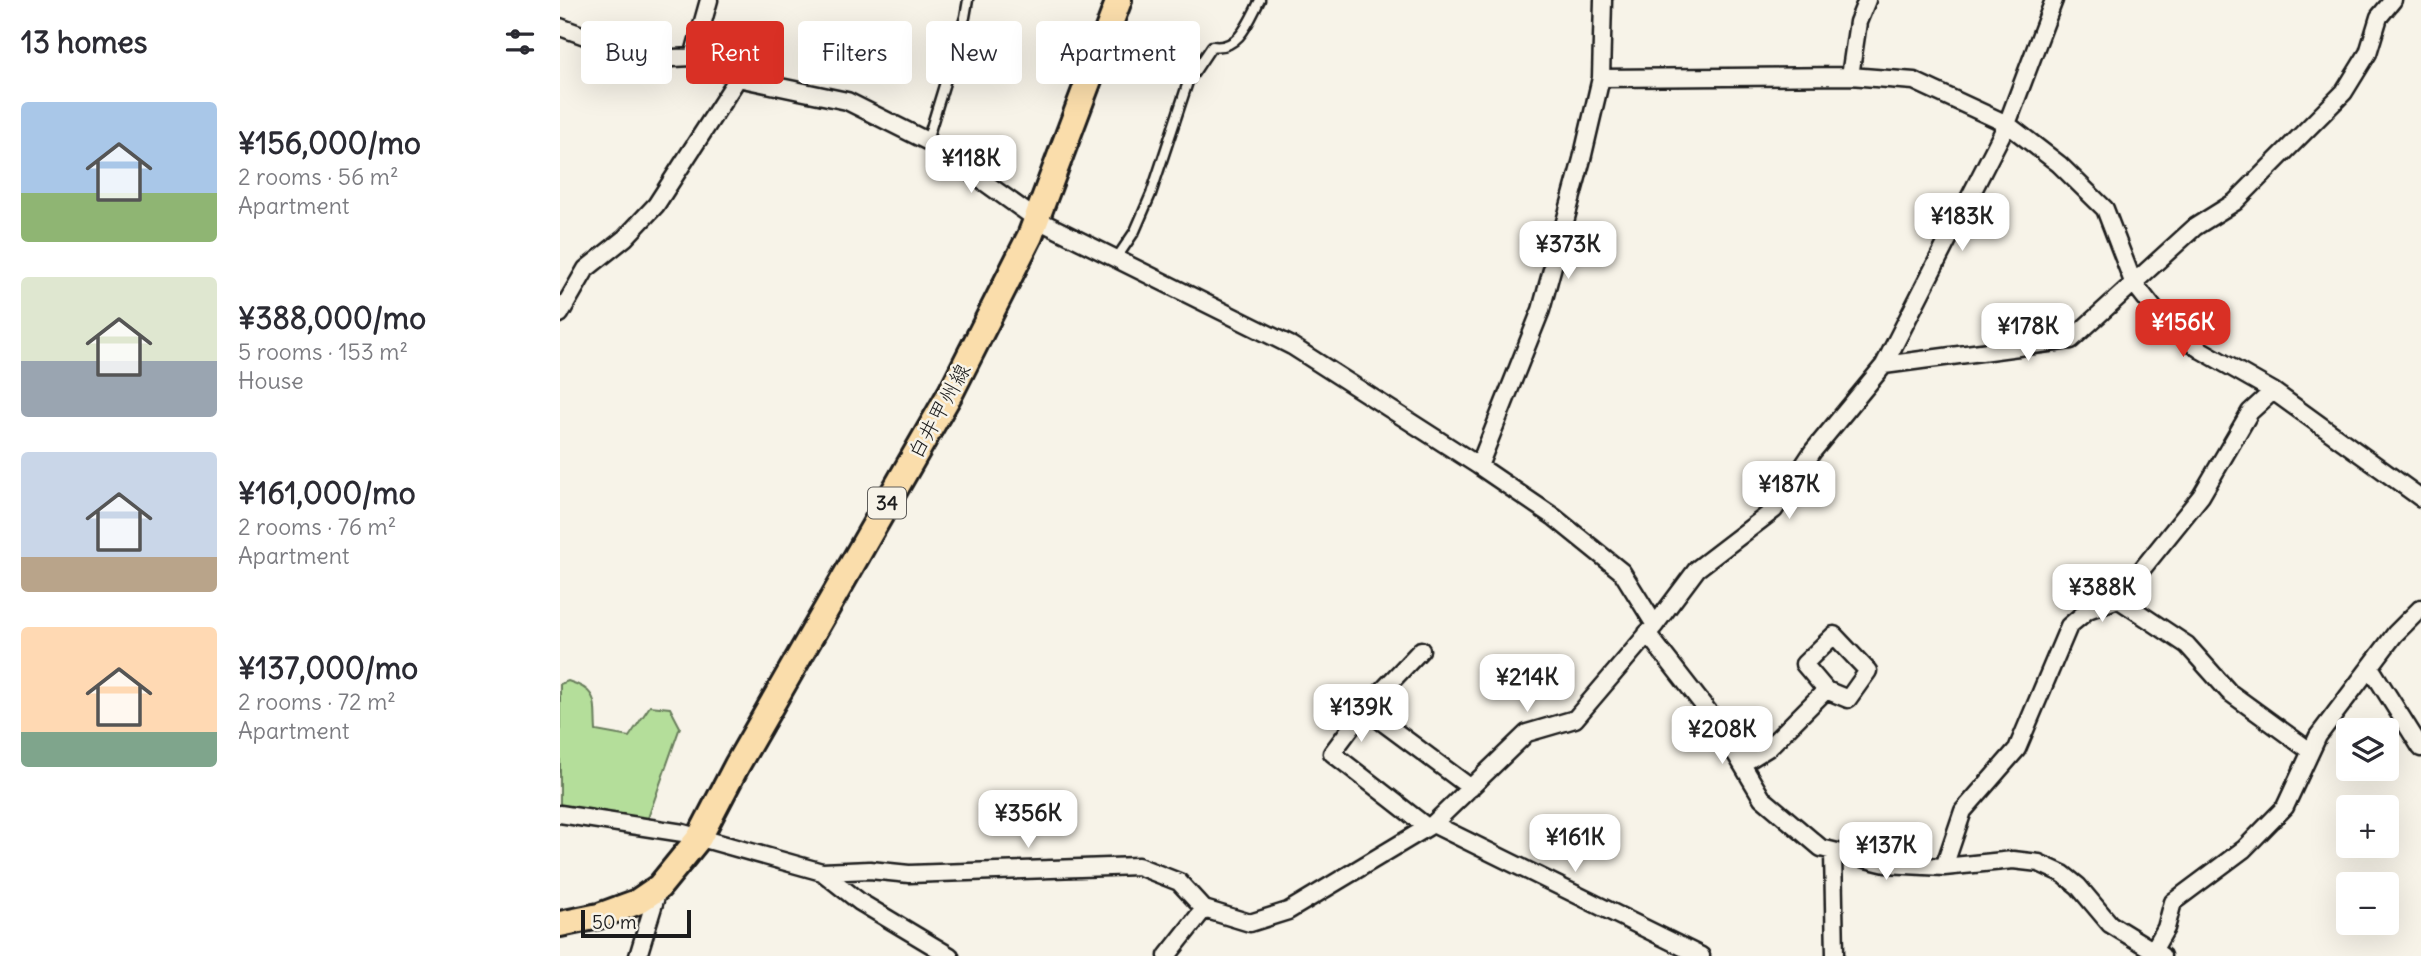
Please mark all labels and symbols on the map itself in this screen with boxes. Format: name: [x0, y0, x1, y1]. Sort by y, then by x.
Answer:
pin: ¥118K: [922, 136, 1020, 195]
pin: ¥183K: [1913, 194, 2011, 253]
pin: ¥373K: [1519, 222, 1617, 281]
pin: ¥156K: [2134, 300, 2232, 359]
pin: ¥178K: [1979, 304, 2077, 363]
street label: 白井甲州線: [902, 359, 976, 463]
pin: ¥187K: [1740, 462, 1838, 521]
road number: 34: [868, 488, 906, 518]
pin: ¥388K: [2053, 564, 2151, 624]
pin: ¥214K: [1478, 654, 1576, 714]
pin: ¥139K: [1312, 684, 1410, 744]
pin: ¥208K: [1673, 706, 1771, 766]
pin: ¥356K: [979, 790, 1077, 850]
pin: ¥161K: [1526, 814, 1624, 874]
pin: ¥137K: [1837, 822, 1935, 882]
scale bar: [581, 907, 691, 939]

